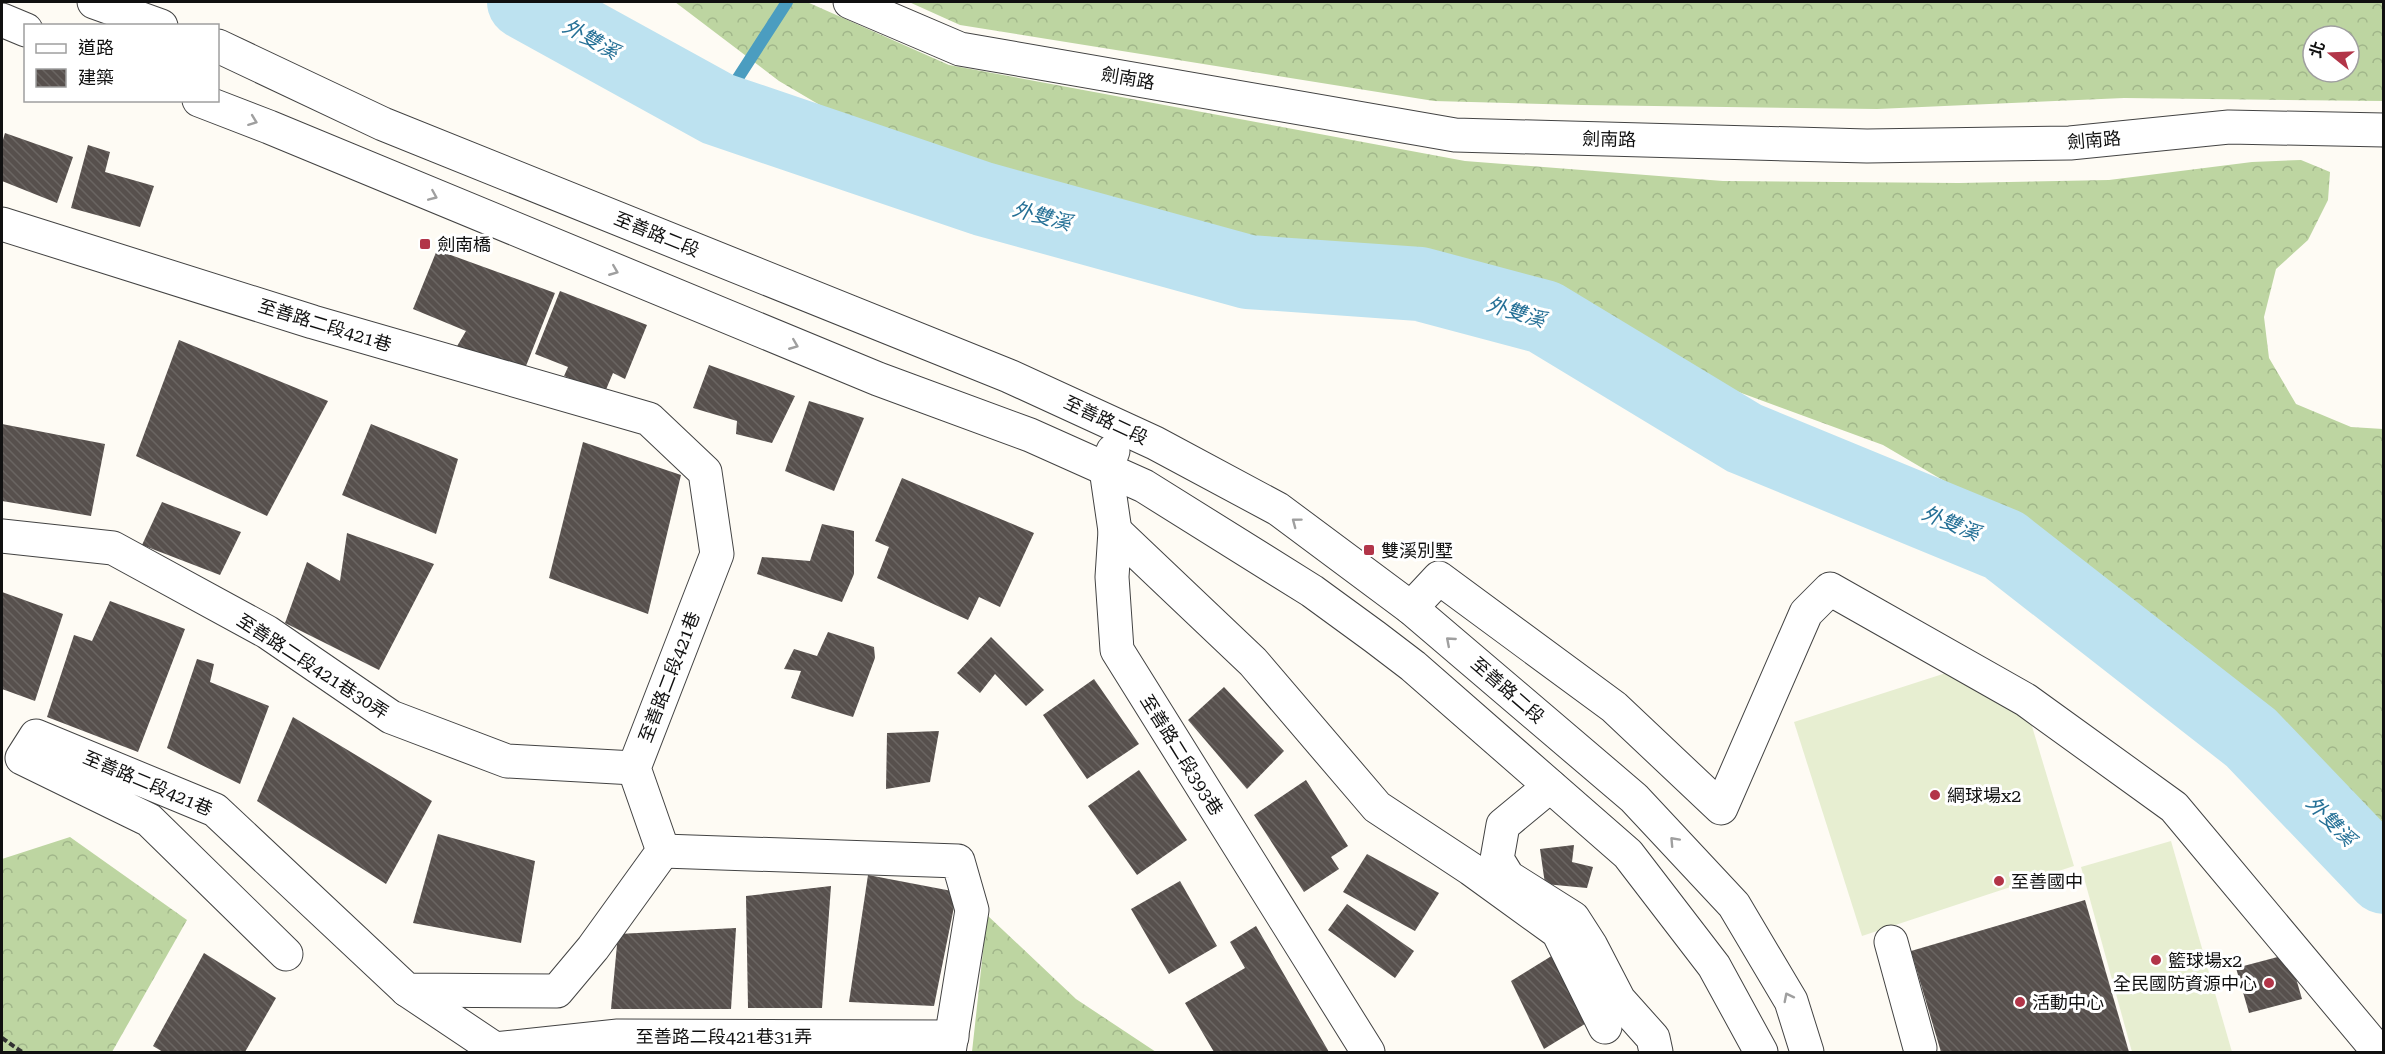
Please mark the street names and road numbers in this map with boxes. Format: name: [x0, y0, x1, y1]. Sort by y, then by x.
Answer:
street label: 劍南路: [1100, 63, 1156, 93]
street label: 劍南路: [2066, 127, 2122, 153]
street label: 劍南路: [1582, 128, 1636, 150]
street label: 至善路二段: [611, 207, 703, 261]
street label: 至善路二段421巷: [256, 295, 394, 355]
street label: 至善路二段: [1061, 391, 1151, 449]
street label: 至善路二段421巷30弄: [233, 609, 393, 723]
street label: 至善路二段421巷: [634, 609, 704, 745]
street label: 至善路二段: [1467, 653, 1549, 727]
street label: 至善路二段393巷: [1136, 691, 1228, 819]
street label: 至善路二段421巷: [80, 746, 216, 820]
street label: 至善路二段421巷31弄: [636, 1026, 812, 1047]

